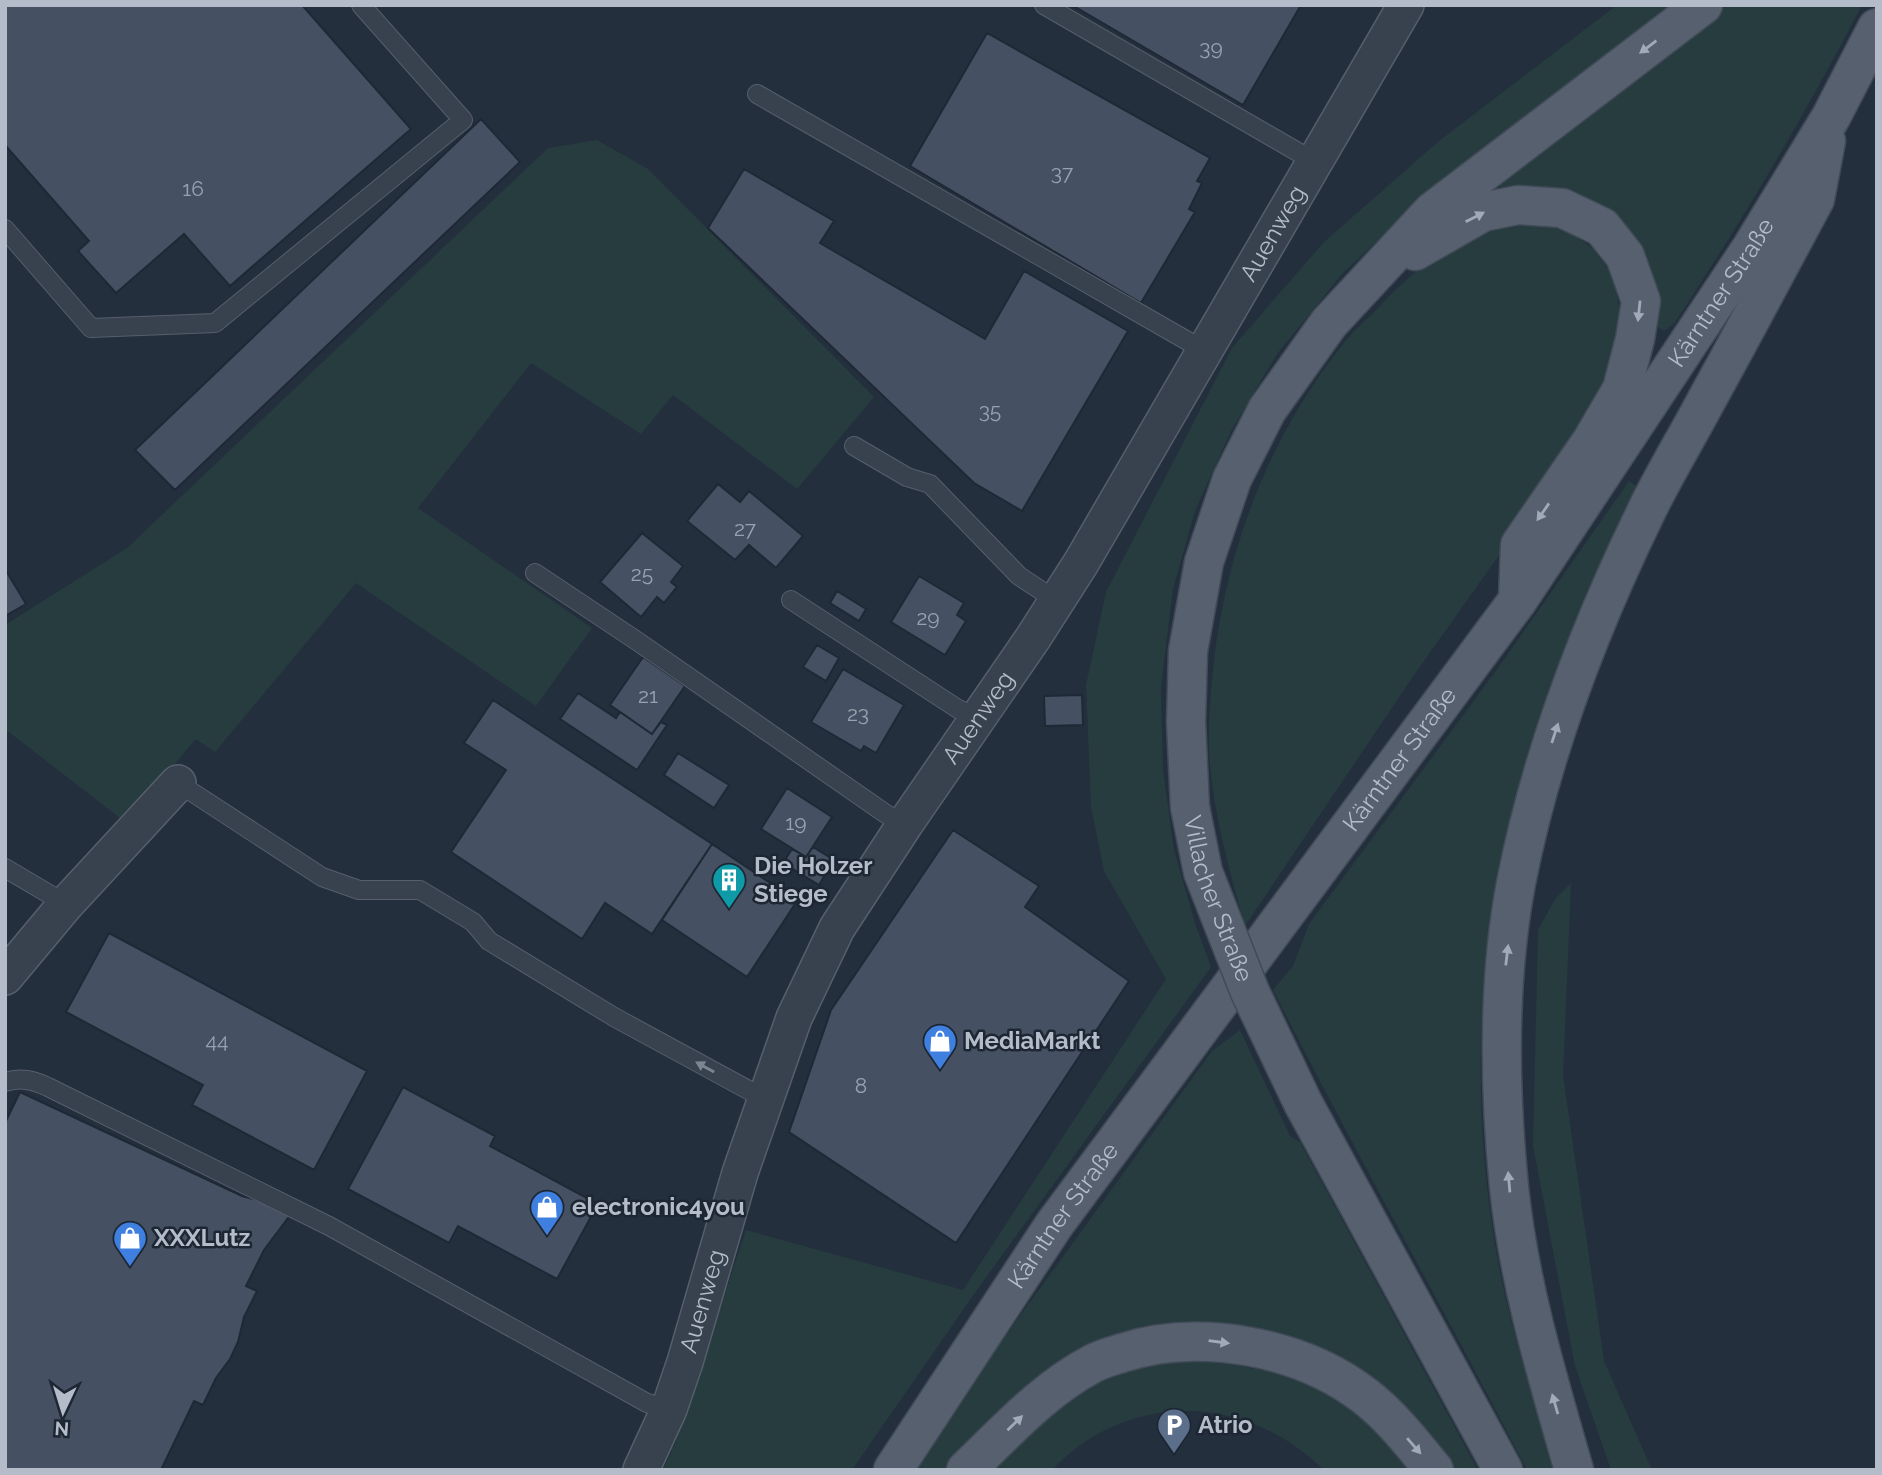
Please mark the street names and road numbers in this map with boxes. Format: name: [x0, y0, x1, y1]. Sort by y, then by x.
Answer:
street label: Auenweg: [1233, 180, 1312, 286]
street label: Kärntner Straße: [1661, 213, 1780, 372]
street label: Auenweg: [936, 665, 1020, 769]
street label: Kärntner Straße: [1336, 681, 1462, 837]
street label: Villacher Straße: [1178, 813, 1260, 986]
street label: Kärntner Straße: [1001, 1137, 1124, 1294]
street label: Auenweg: [673, 1246, 731, 1356]

